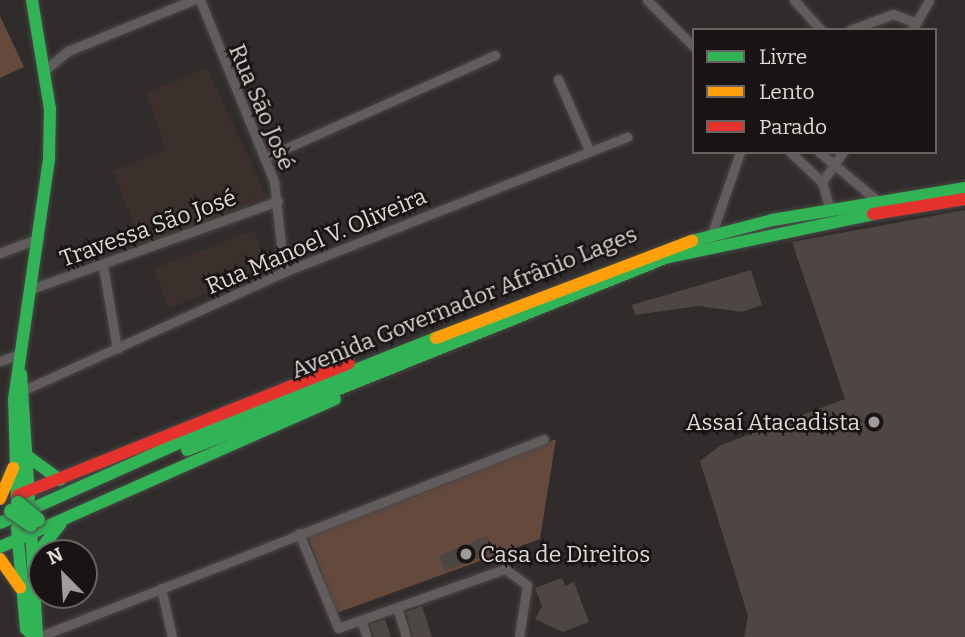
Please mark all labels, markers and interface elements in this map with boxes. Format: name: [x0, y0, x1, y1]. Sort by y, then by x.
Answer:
legend: [692, 28, 937, 154]
street label: Rua São José: [223, 40, 301, 174]
text: Livre: [759, 44, 807, 70]
text: Lento: [759, 79, 815, 105]
text: Parado: [759, 114, 827, 140]
street label: Rua Manoel V. Oliveira: [202, 182, 430, 300]
street label: Travessa São José: [56, 183, 240, 273]
street label: Avenida Governador Afrânio Lages: [287, 220, 641, 384]
place label: Assaí Atacadista: [686, 408, 860, 436]
marker: Assaí Atacadista: [866, 414, 882, 430]
north arrow: [28, 539, 98, 609]
place label: Casa de Direitos: [480, 540, 650, 568]
text: N: [44, 543, 66, 570]
marker: Casa de Direitos: [458, 546, 474, 562]

